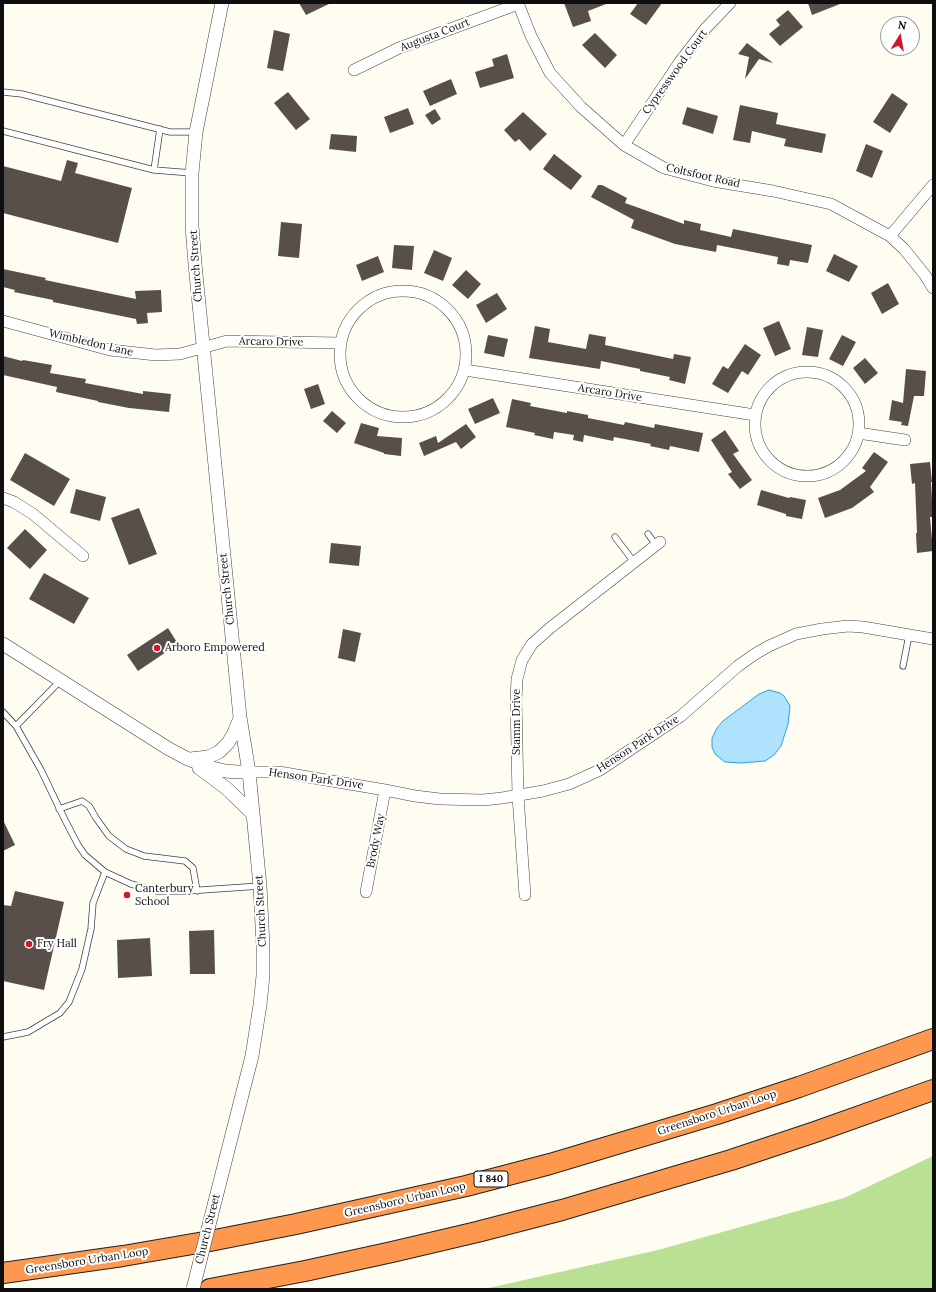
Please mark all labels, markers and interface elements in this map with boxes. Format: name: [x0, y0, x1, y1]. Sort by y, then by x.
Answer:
street label: Augusta Court: [398, 16, 472, 54]
north arrow: [880, 16, 920, 56]
text: N: [897, 18, 908, 33]
street label: Cypresswood Court: [640, 27, 710, 117]
street label: Coltsfoot Road: [665, 161, 741, 191]
street label: Church Street: [187, 230, 205, 302]
street label: Wimbledon Lane: [47, 327, 135, 359]
street label: Arcaro Drive: [239, 335, 303, 349]
street label: Arcaro Drive: [577, 381, 643, 405]
street label: Church Street: [217, 552, 237, 626]
place label: Arboro Empowered: [165, 641, 265, 655]
marker: Arboro Empowered: [152, 643, 162, 653]
street label: Stamm Drive: [510, 689, 524, 755]
street label: Henson Park Drive: [594, 712, 682, 776]
street label: Henson Park Drive: [268, 766, 364, 792]
street label: Brody Way: [364, 813, 388, 869]
street label: Church Street: [253, 875, 269, 947]
place label: Canterbury School: [135, 882, 194, 908]
marker: Canterbury School: [122, 890, 132, 900]
place label: Fry Hall: [37, 937, 77, 951]
marker: Fry Hall: [24, 939, 34, 949]
street label: Greensboro Urban Loop: [656, 1088, 778, 1138]
road number: I 840: [474, 1171, 508, 1187]
street label: Greensboro Urban Loop: [343, 1180, 467, 1220]
street label: Church Street: [193, 1192, 223, 1266]
street label: Greensboro Urban Loop: [25, 1245, 149, 1277]

